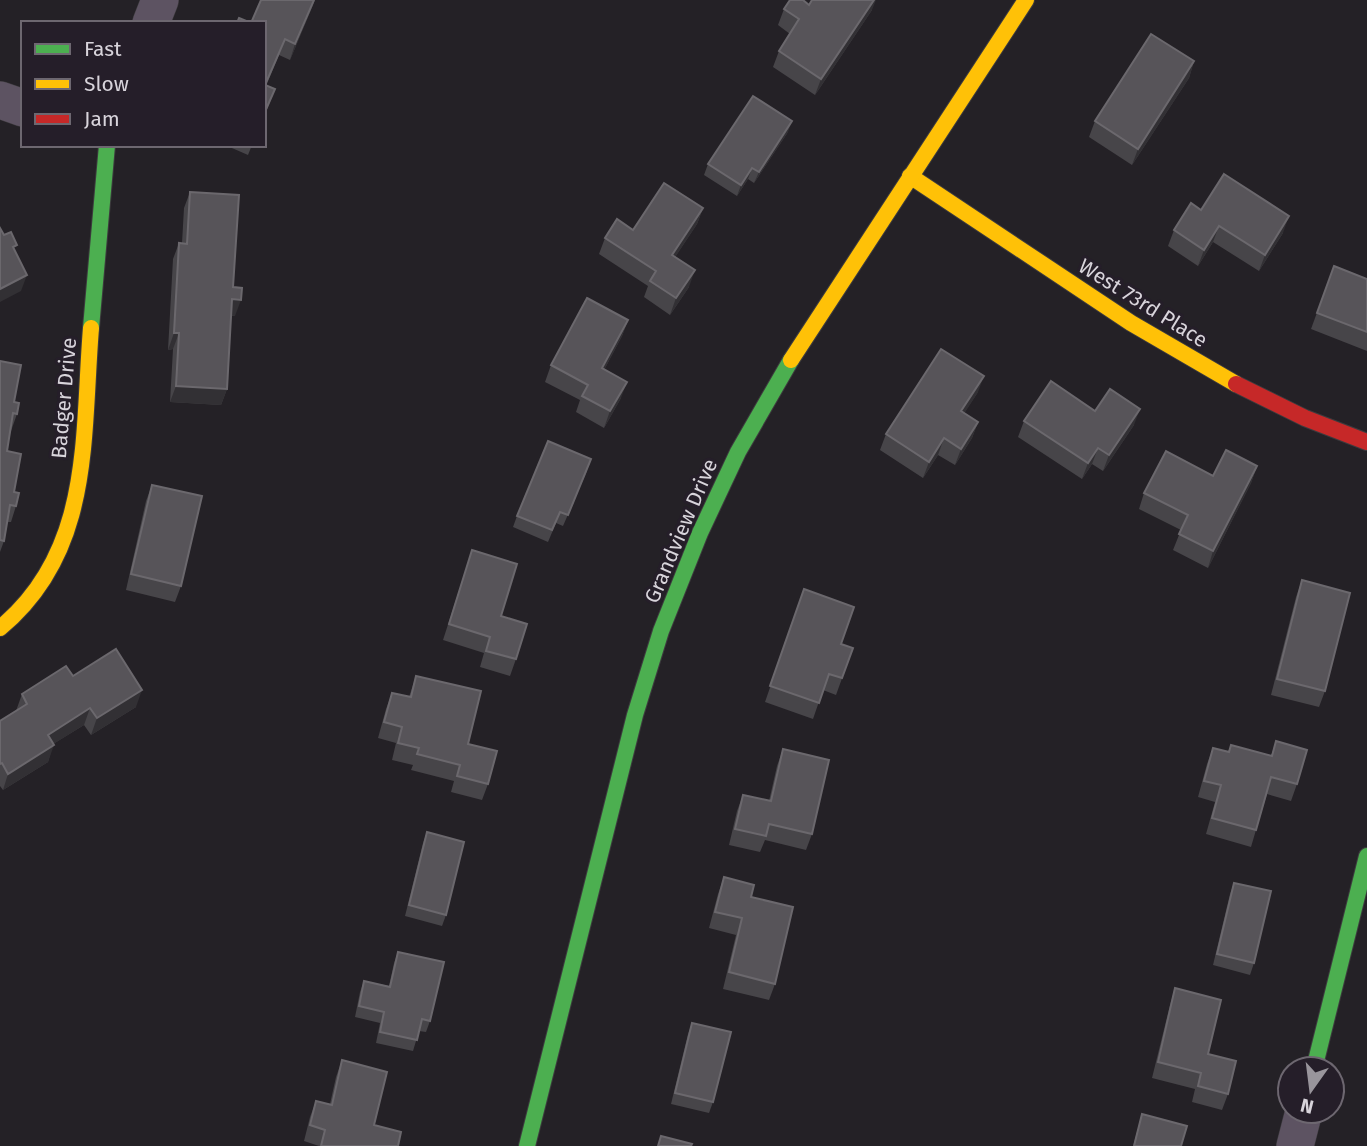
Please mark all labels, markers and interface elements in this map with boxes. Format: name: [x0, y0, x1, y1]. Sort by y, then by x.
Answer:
legend: [21, 21, 266, 147]
text: Fast: [84, 36, 122, 62]
text: Slow: [84, 71, 129, 97]
text: Jam: [84, 106, 120, 132]
street label: West 73rd Place: [1074, 253, 1212, 353]
street label: Badger Drive: [46, 336, 82, 460]
street label: Grandview Drive: [639, 455, 723, 607]
north arrow: [1276, 1055, 1346, 1125]
text: N: [1298, 1093, 1316, 1119]

